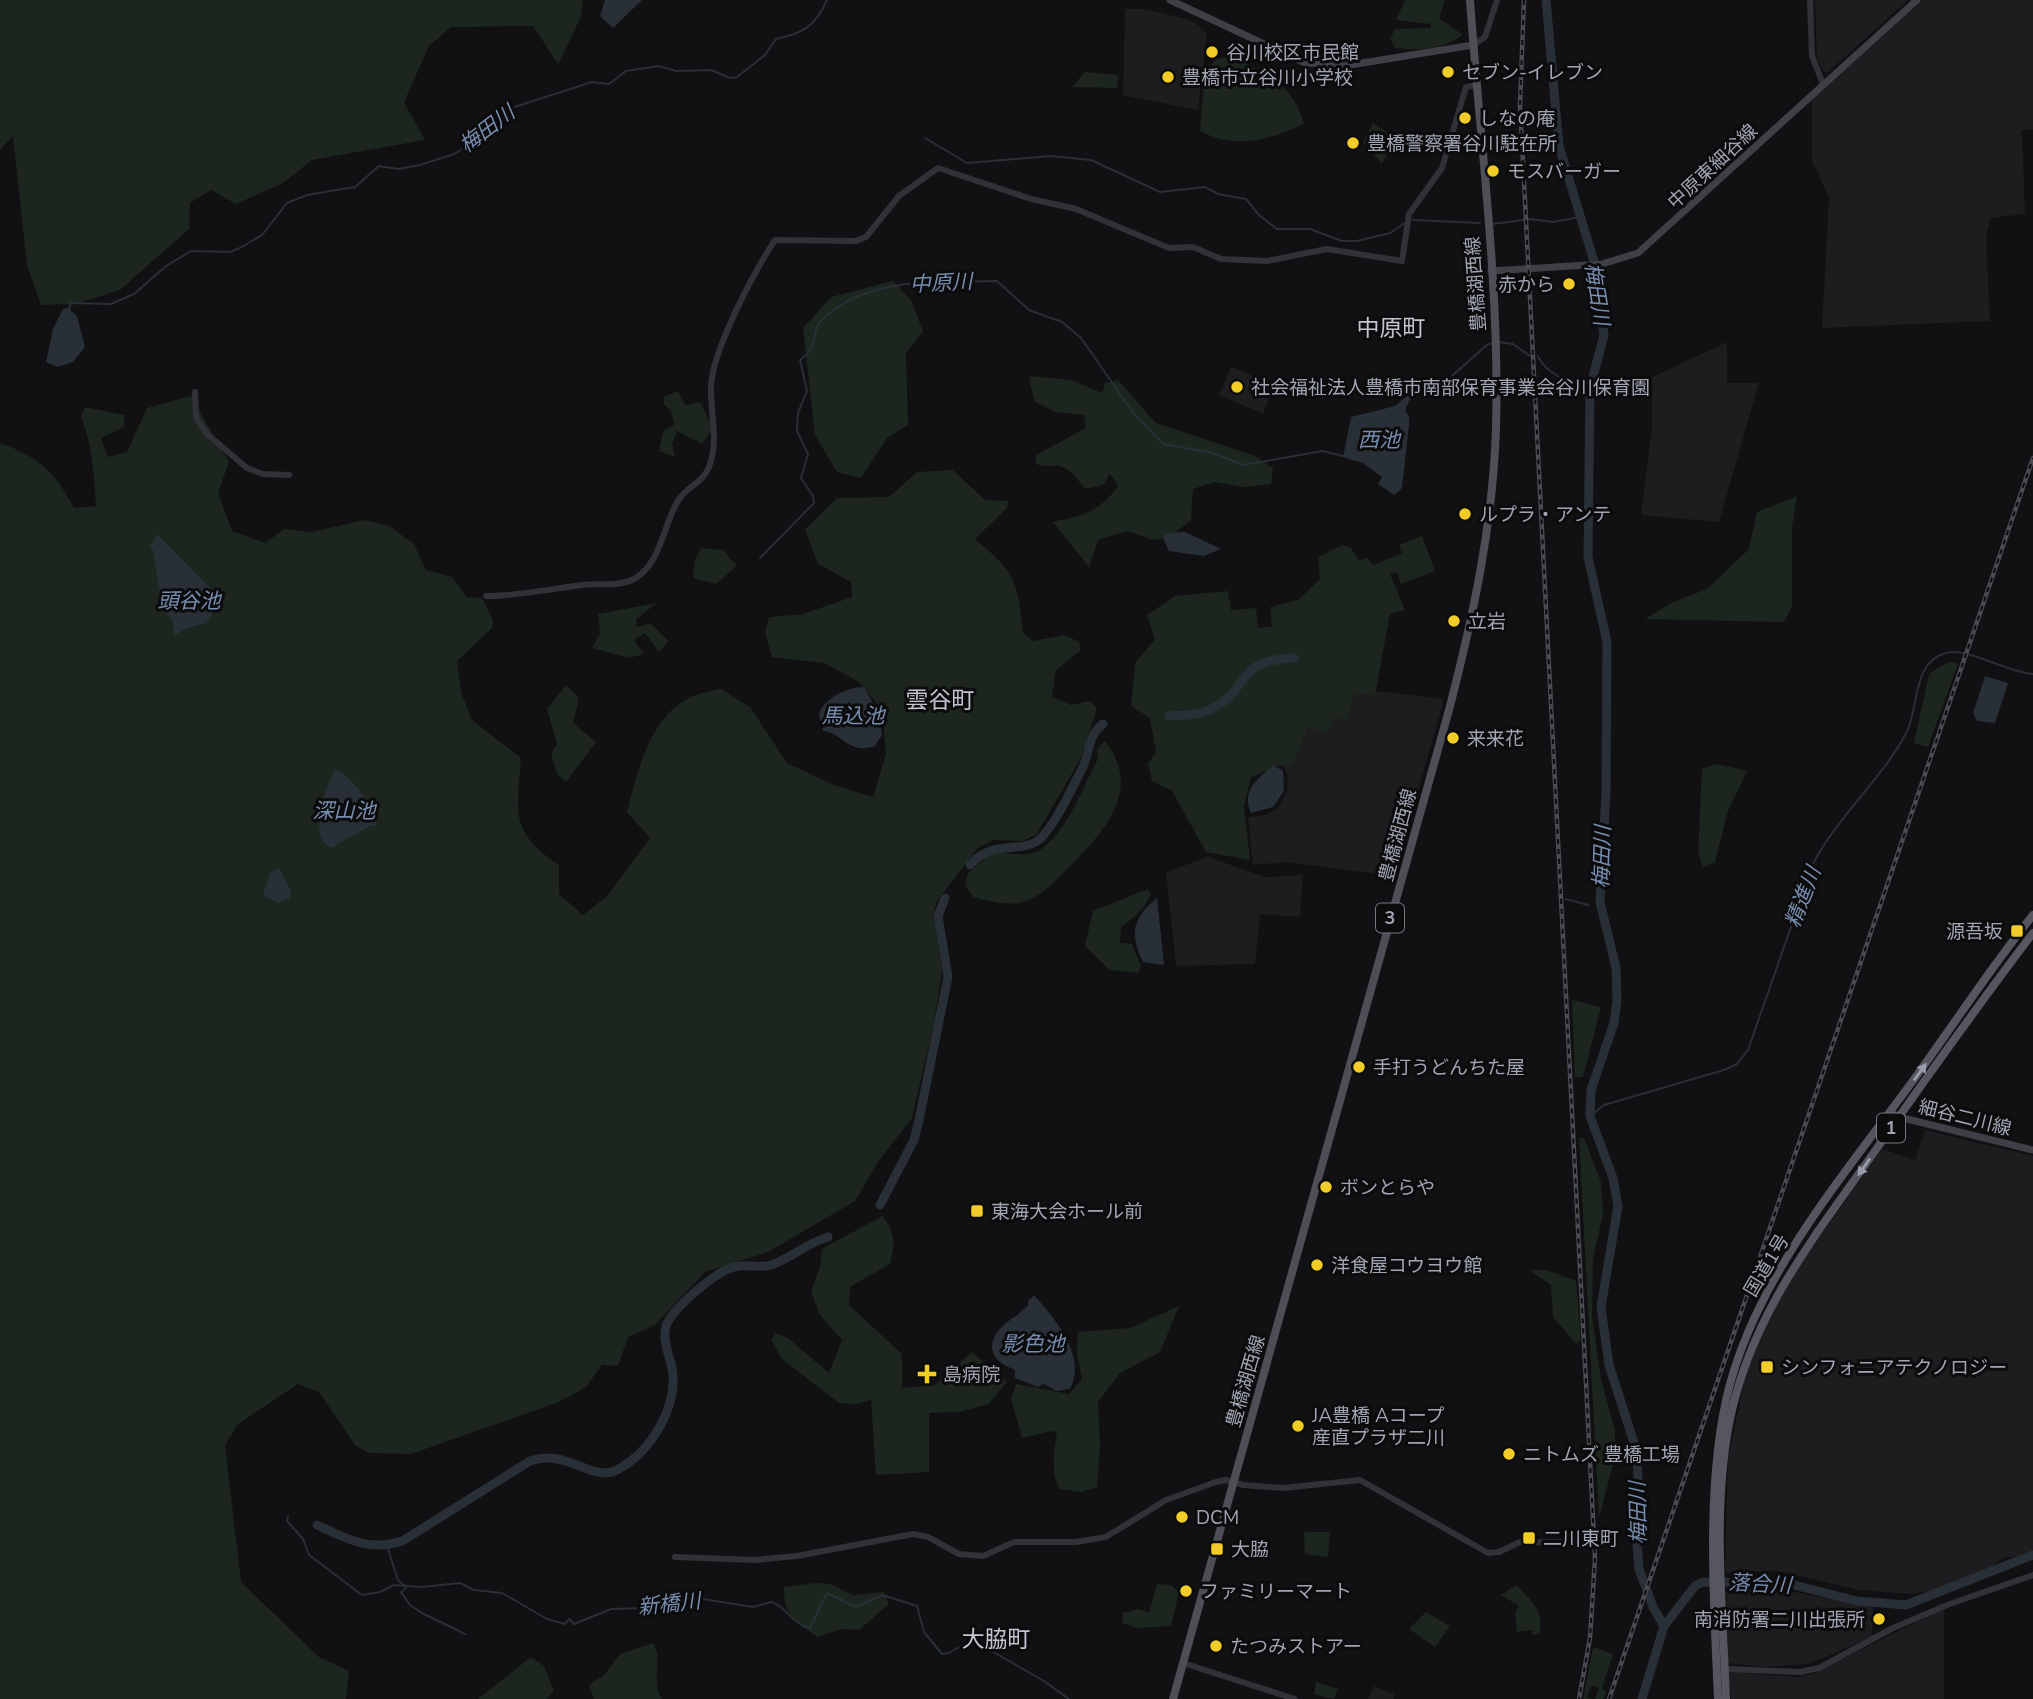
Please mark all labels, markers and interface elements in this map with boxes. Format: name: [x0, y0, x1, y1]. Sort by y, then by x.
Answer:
place label: 谷川校区市民館: [1226, 40, 1359, 66]
marker: 谷川校区市民館: [1204, 44, 1220, 60]
place label: セブン-イレブン: [1462, 60, 1603, 86]
marker: セブン-イレブン: [1440, 64, 1456, 80]
place label: 豊橋市立谷川小学校: [1182, 65, 1353, 91]
marker: 豊橋市立谷川小学校: [1160, 69, 1176, 85]
water label: 梅田川: [453, 98, 522, 159]
place label: しなの庵: [1479, 106, 1555, 132]
marker: しなの庵: [1457, 110, 1473, 126]
street label: 中原東細谷線: [1662, 118, 1763, 215]
place label: 豊橋警察署谷川駐在所: [1367, 131, 1557, 157]
marker: 豊橋警察署谷川駐在所: [1345, 135, 1361, 151]
place label: モスバーガー: [1507, 159, 1621, 185]
marker: モスバーガー: [1485, 163, 1501, 179]
street label: 豊橋湖西線: [1460, 236, 1492, 332]
water label: 梅田川: [1578, 261, 1616, 329]
water label: 中原川: [909, 267, 975, 299]
place label: 赤から: [1498, 272, 1555, 298]
marker: 赤から: [1561, 276, 1577, 292]
district label: 中原町: [1357, 313, 1426, 344]
place label: 社会福祉法人豊橋市南部保育事業会谷川保育園: [1251, 375, 1650, 401]
marker: 社会福祉法人豊橋市南部保育事業会谷川保育園: [1229, 379, 1245, 395]
water label: 西池: [1358, 426, 1402, 454]
place label: ルプラ・アンテ: [1479, 502, 1611, 528]
marker: ルプラ・アンテ: [1457, 506, 1473, 522]
water label: 頭谷池: [158, 587, 222, 615]
place label: 立岩: [1468, 609, 1506, 635]
marker: 立岩: [1446, 613, 1462, 629]
district label: 雲谷町: [906, 685, 975, 716]
water label: 馬込池: [822, 702, 886, 730]
place label: 来来花: [1467, 726, 1524, 752]
marker: 来来花: [1445, 730, 1461, 746]
street label: 豊橋湖西線: [1373, 786, 1423, 885]
water label: 深山池: [313, 797, 377, 825]
water label: 梅田川: [1587, 823, 1617, 889]
water label: 精進川: [1779, 861, 1828, 931]
road number: 3: [1376, 903, 1404, 932]
place label: 源吾坂: [1946, 919, 2003, 945]
marker: 源吾坂: [2009, 923, 2025, 939]
place label: 手打うどんちた屋: [1373, 1055, 1525, 1081]
marker: 手打うどんちた屋: [1351, 1059, 1367, 1075]
one-way arrow: [1912, 1063, 1926, 1081]
street label: 細谷二川線: [1916, 1094, 2014, 1142]
road number: 1: [1877, 1114, 1905, 1142]
one-way arrow: [1857, 1158, 1871, 1176]
place label: ボンとらや: [1340, 1175, 1435, 1201]
marker: ボンとらや: [1318, 1179, 1334, 1195]
place label: 東海大会ホール前: [991, 1199, 1143, 1225]
marker: 東海大会ホール前: [969, 1203, 985, 1219]
street label: 国道1号: [1738, 1230, 1796, 1302]
place label: 洋食屋コウヨウ館: [1331, 1253, 1482, 1279]
marker: 洋食屋コウヨウ館: [1309, 1257, 1325, 1273]
water label: 影色池: [1002, 1330, 1066, 1358]
street label: 豊橋湖西線: [1220, 1332, 1272, 1431]
place label: シンフォニアテクノロジー: [1781, 1355, 2007, 1381]
marker: シンフォニアテクノロジー: [1759, 1359, 1775, 1375]
place label: 島病院: [943, 1362, 1000, 1388]
marker: 島病院: [917, 1364, 937, 1384]
place label: JA豊橋 Aコープ 産直プラザ二川: [1311, 1403, 1445, 1451]
marker: JA豊橋 Aコープ 産直プラザ二川: [1290, 1418, 1306, 1434]
place label: ニトムズ 豊橋工場: [1523, 1442, 1680, 1468]
marker: ニトムズ 豊橋工場: [1501, 1446, 1517, 1462]
water label: 梅田川: [1623, 1479, 1653, 1545]
place label: DCM: [1196, 1505, 1239, 1531]
marker: DCM: [1174, 1509, 1190, 1525]
place label: 二川東町: [1543, 1526, 1619, 1552]
marker: 二川東町: [1521, 1530, 1537, 1546]
place label: 大脇: [1231, 1537, 1269, 1563]
marker: 大脇: [1209, 1541, 1225, 1557]
water label: 落合川: [1728, 1568, 1794, 1600]
place label: ファミリーマート: [1200, 1579, 1352, 1605]
marker: ファミリーマート: [1178, 1583, 1194, 1599]
water label: 新橋川: [636, 1587, 704, 1621]
place label: 南消防署二川出張所: [1694, 1607, 1865, 1633]
marker: 南消防署二川出張所: [1871, 1611, 1887, 1627]
district label: 大脇町: [962, 1624, 1031, 1655]
place label: たつみストアー: [1230, 1634, 1362, 1660]
marker: たつみストアー: [1208, 1638, 1224, 1654]

